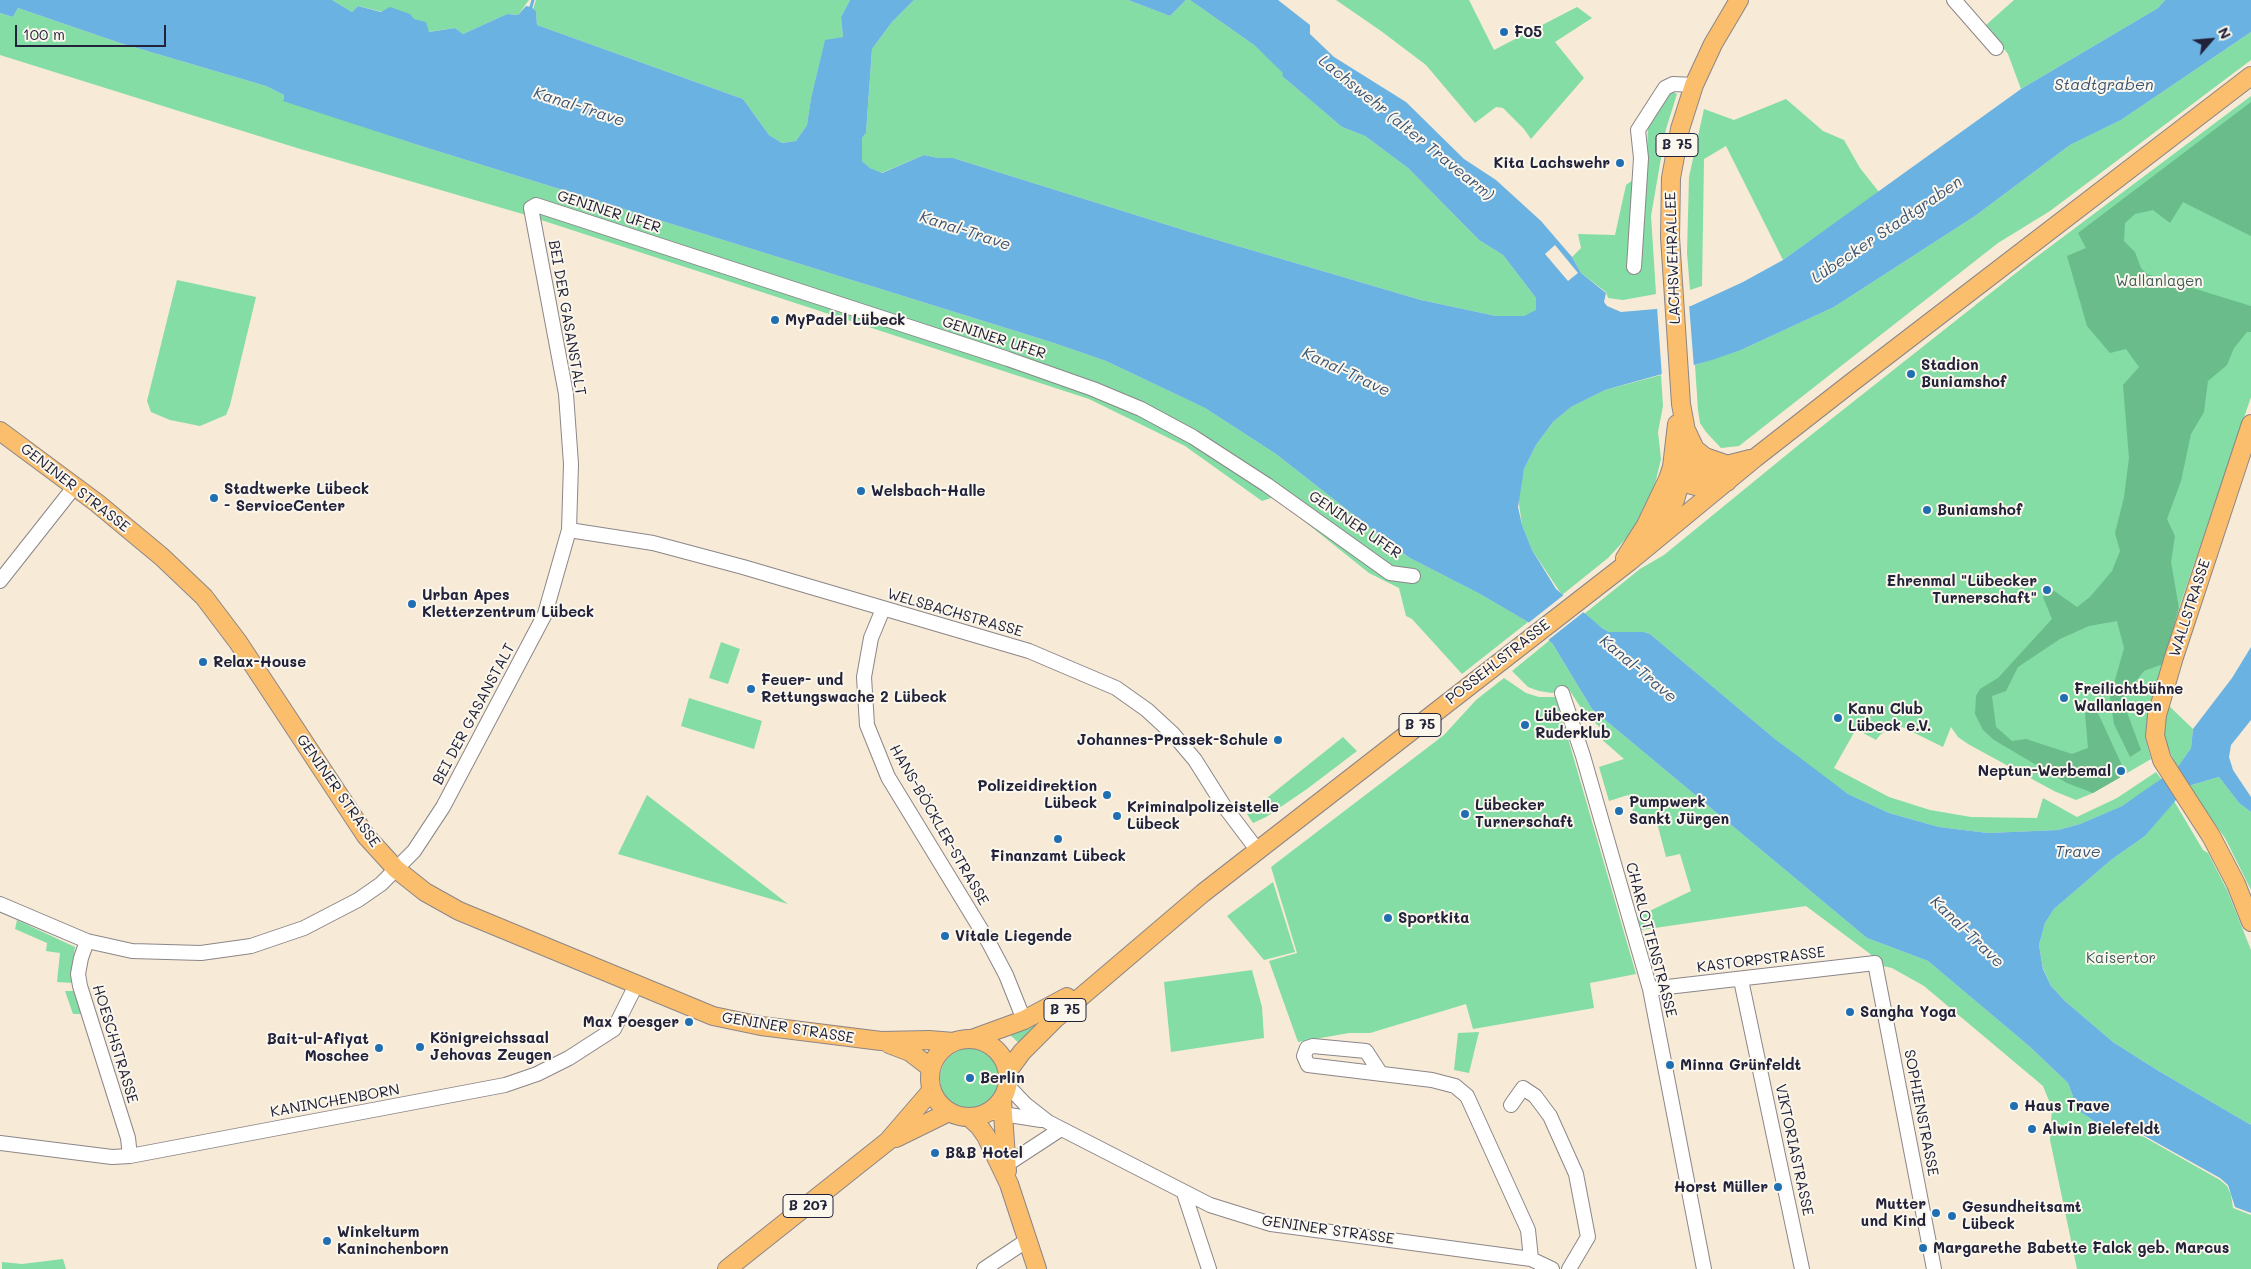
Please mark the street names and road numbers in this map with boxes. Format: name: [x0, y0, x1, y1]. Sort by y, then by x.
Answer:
road number: B 75: [1656, 134, 1698, 156]
street label: GENINER UFER: [555, 187, 663, 237]
street label: LACHSWEHRALLEE: [1662, 191, 1684, 325]
street label: BEI DER GASANSTALT: [544, 239, 590, 397]
street label: GENINER UFER: [940, 313, 1048, 363]
street label: GENINER STRASSE: [17, 440, 133, 536]
street label: GENINER UFER: [1305, 487, 1405, 563]
street label: WALLSTRASSE: [2166, 557, 2214, 659]
street label: WELSBACHSTRASSE: [885, 585, 1025, 641]
street label: POSSEHLSTRASSE: [1442, 616, 1554, 708]
street label: BEI DER GASANSTALT: [429, 640, 519, 788]
road number: B 75: [1399, 714, 1441, 736]
street label: GENINER STRASSE: [292, 731, 384, 851]
street label: HANS-BÖCKLER-STRASSE: [886, 741, 992, 909]
street label: CHARLOTTENSTRASSE: [1622, 860, 1680, 1020]
street label: KASTORPSTRASSE: [1696, 943, 1826, 977]
street label: HOESCHSTRASSE: [88, 982, 142, 1106]
road number: B 75: [1044, 998, 1086, 1022]
street label: GENINER STRASSE: [721, 1009, 855, 1047]
street label: SOPHIENSTRASSE: [1900, 1048, 1942, 1178]
street label: KANINCHENBORN: [269, 1081, 401, 1121]
street label: VIKTORIASTRASSE: [1771, 1082, 1817, 1218]
road number: B 207: [783, 1194, 833, 1218]
street label: GENINER STRASSE: [1261, 1212, 1395, 1248]

